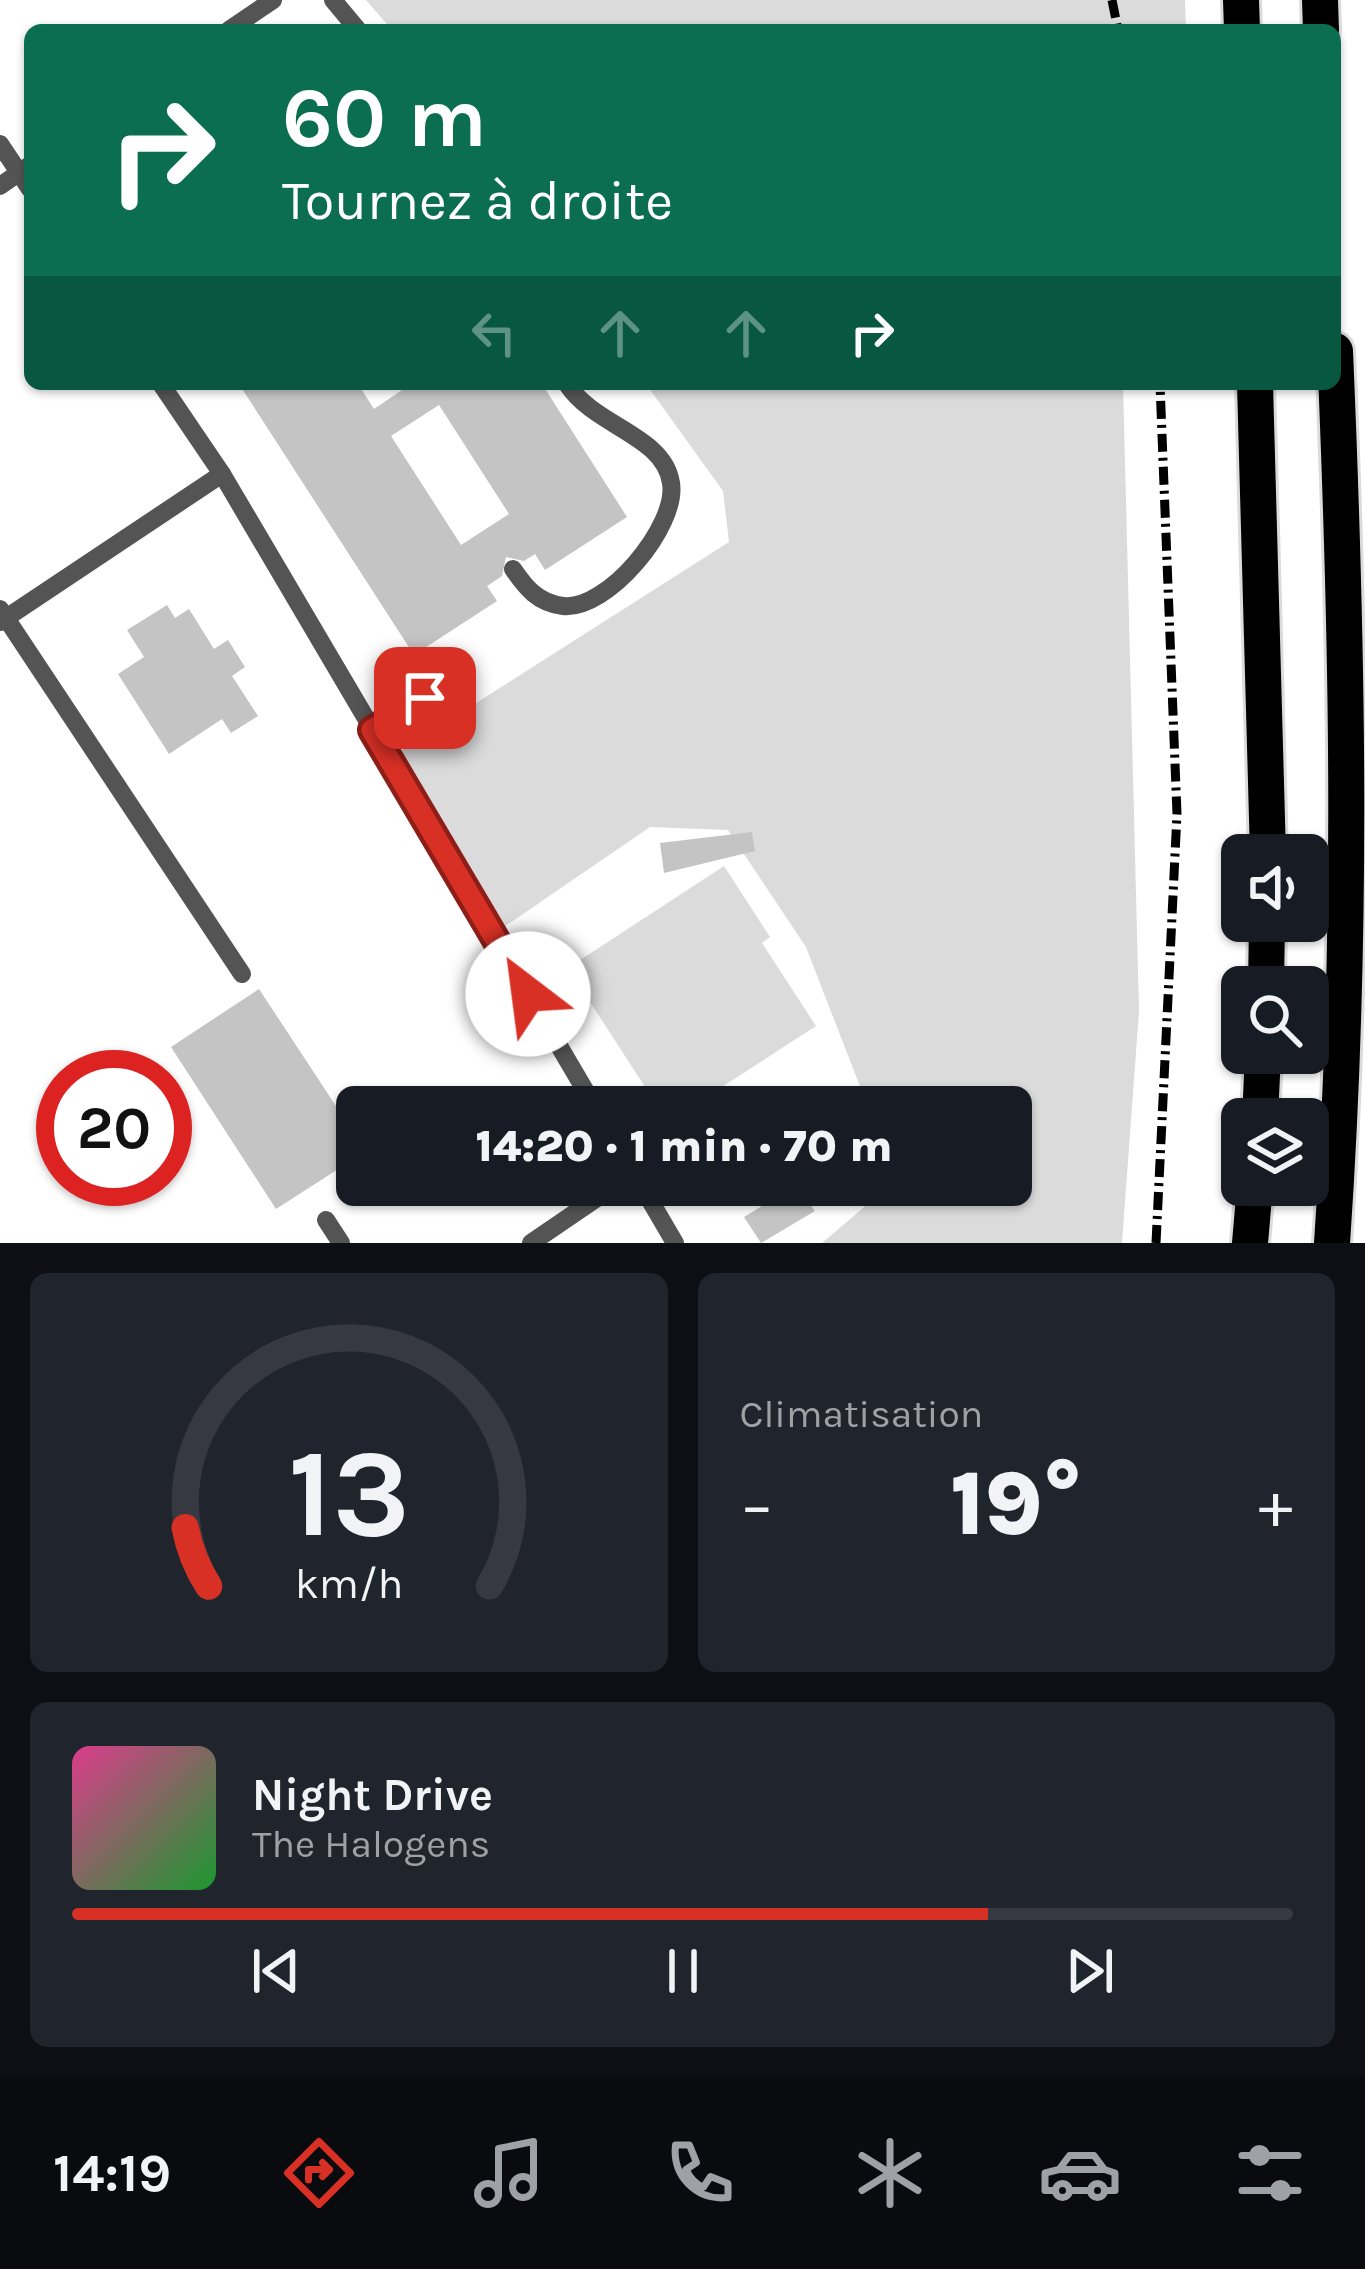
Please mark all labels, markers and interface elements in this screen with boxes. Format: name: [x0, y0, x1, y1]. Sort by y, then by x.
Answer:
text: 60 m: [282, 69, 487, 167]
icon: right: [84, 72, 240, 228]
text: Tournez à droite: [282, 169, 673, 233]
icon: left: [461, 300, 527, 366]
icon: ahead: [587, 300, 653, 366]
icon: ahead: [713, 300, 779, 366]
icon: right: [839, 300, 905, 366]
pin: [374, 647, 476, 749]
icon: arrive: [392, 665, 458, 731]
map controls: [1221, 834, 1329, 1206]
button: sound: [1221, 834, 1329, 942]
position arrow: [465, 931, 591, 1057]
button: search: [1221, 966, 1329, 1074]
speed limit sign: 20: [36, 1050, 192, 1206]
button: layers: [1221, 1098, 1329, 1206]
text: 14:20 · 1 min · 70 m: [475, 1120, 893, 1172]
text: Climatisation: [740, 1391, 983, 1437]
text: 13: [288, 1421, 410, 1566]
text: 19°: [950, 1451, 1082, 1557]
text: −: [740, 1466, 774, 1544]
text: +: [1258, 1466, 1293, 1544]
text: km/h: [294, 1558, 403, 1608]
text: Night Drive: [252, 1769, 493, 1821]
text: The Halogens: [252, 1821, 490, 1867]
icon: previous: [243, 1938, 309, 2004]
icon: pause: [650, 1938, 716, 2004]
icon: next: [1057, 1938, 1123, 2004]
icon: directions: [277, 2131, 361, 2215]
icon: music: [467, 2131, 551, 2215]
icon: phone: [658, 2131, 742, 2215]
icon: climate: [848, 2131, 932, 2215]
icon: car: [1038, 2131, 1122, 2215]
icon: filters: [1228, 2131, 1312, 2215]
text: 14:19: [53, 2141, 171, 2205]

